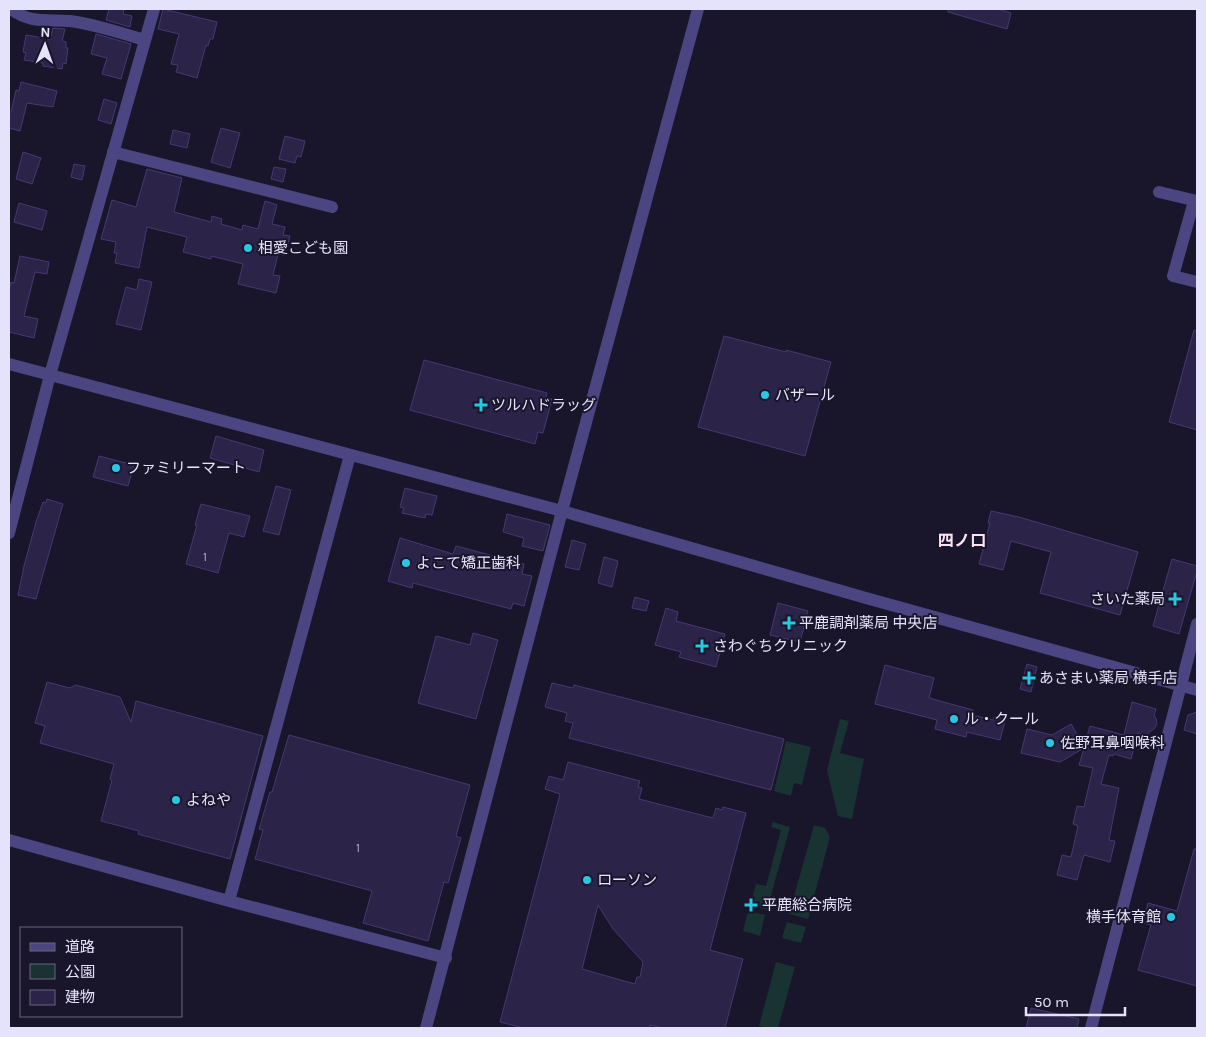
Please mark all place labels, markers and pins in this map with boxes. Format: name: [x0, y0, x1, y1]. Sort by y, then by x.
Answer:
place label: 相愛こども園: [258, 239, 348, 257]
marker: 相愛こども園: [242, 242, 254, 254]
place label: バザール: [775, 386, 835, 404]
marker: バザール: [759, 389, 771, 401]
place label: ツルハドラッグ: [491, 396, 596, 414]
marker: ツルハドラッグ: [475, 399, 487, 411]
place label: ファミリーマート: [126, 459, 246, 477]
marker: ファミリーマート: [110, 462, 122, 474]
place label: よこて矯正歯科: [416, 554, 521, 572]
marker: よこて矯正歯科: [400, 557, 412, 569]
place label: さいた薬局: [1090, 590, 1165, 608]
marker: さいた薬局: [1169, 593, 1181, 605]
place label: 平鹿調剤薬局 中央店: [799, 614, 938, 632]
marker: 平鹿調剤薬局 中央店: [783, 617, 795, 629]
place label: さわぐちクリニック: [713, 637, 848, 655]
marker: さわぐちクリニック: [695, 639, 709, 653]
place label: あさまい薬局 横手店: [1039, 669, 1178, 687]
marker: あさまい薬局 横手店: [1023, 672, 1035, 684]
place label: ル・クール: [964, 710, 1039, 728]
marker: ル・クール: [948, 713, 960, 725]
place label: 佐野耳鼻咽喉科: [1060, 734, 1165, 752]
marker: 佐野耳鼻咽喉科: [1044, 737, 1056, 749]
place label: よねや: [186, 791, 231, 809]
marker: よねや: [170, 794, 182, 806]
place label: ローソン: [597, 871, 657, 889]
marker: ローソン: [581, 874, 593, 886]
place label: 平鹿総合病院: [762, 896, 852, 914]
marker: 平鹿総合病院: [744, 898, 758, 912]
place label: 横手体育館: [1086, 908, 1161, 926]
marker: 横手体育館: [1165, 911, 1177, 923]

